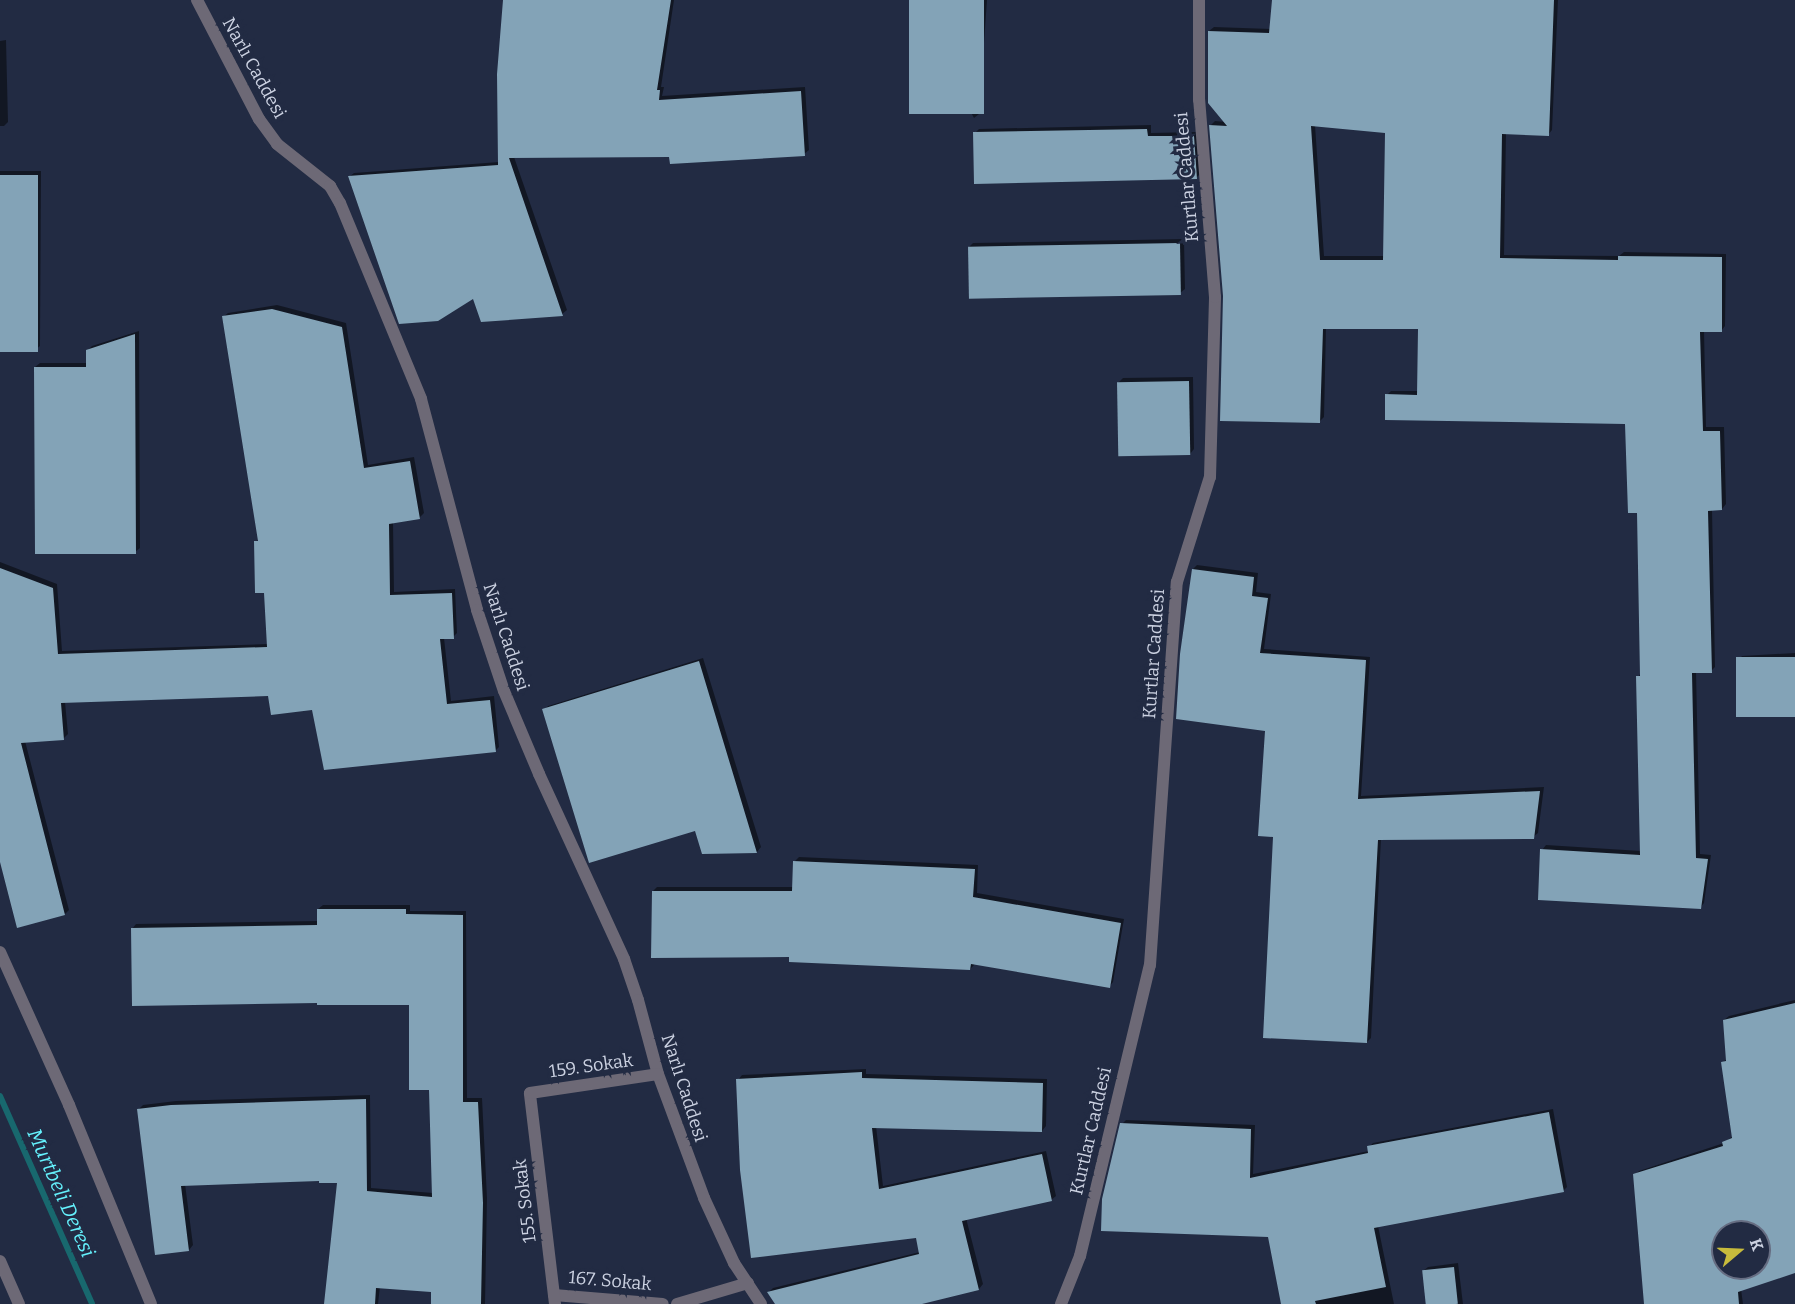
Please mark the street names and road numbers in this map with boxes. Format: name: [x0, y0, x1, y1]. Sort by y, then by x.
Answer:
street label: Narlı Caddesi: [217, 14, 291, 122]
street label: Kurtlar Caddesi: [1171, 111, 1203, 243]
street label: Narlı Caddesi: [478, 580, 534, 694]
street label: Kurtlar Caddesi: [1139, 588, 1169, 720]
street label: Narlı Caddesi: [656, 1031, 712, 1145]
street label: 159. Sokak: [548, 1049, 634, 1083]
street label: Kurtlar Caddesi: [1066, 1065, 1116, 1197]
street label: 155. Sokak: [509, 1158, 541, 1244]
street label: 167. Sokak: [568, 1267, 652, 1295]

